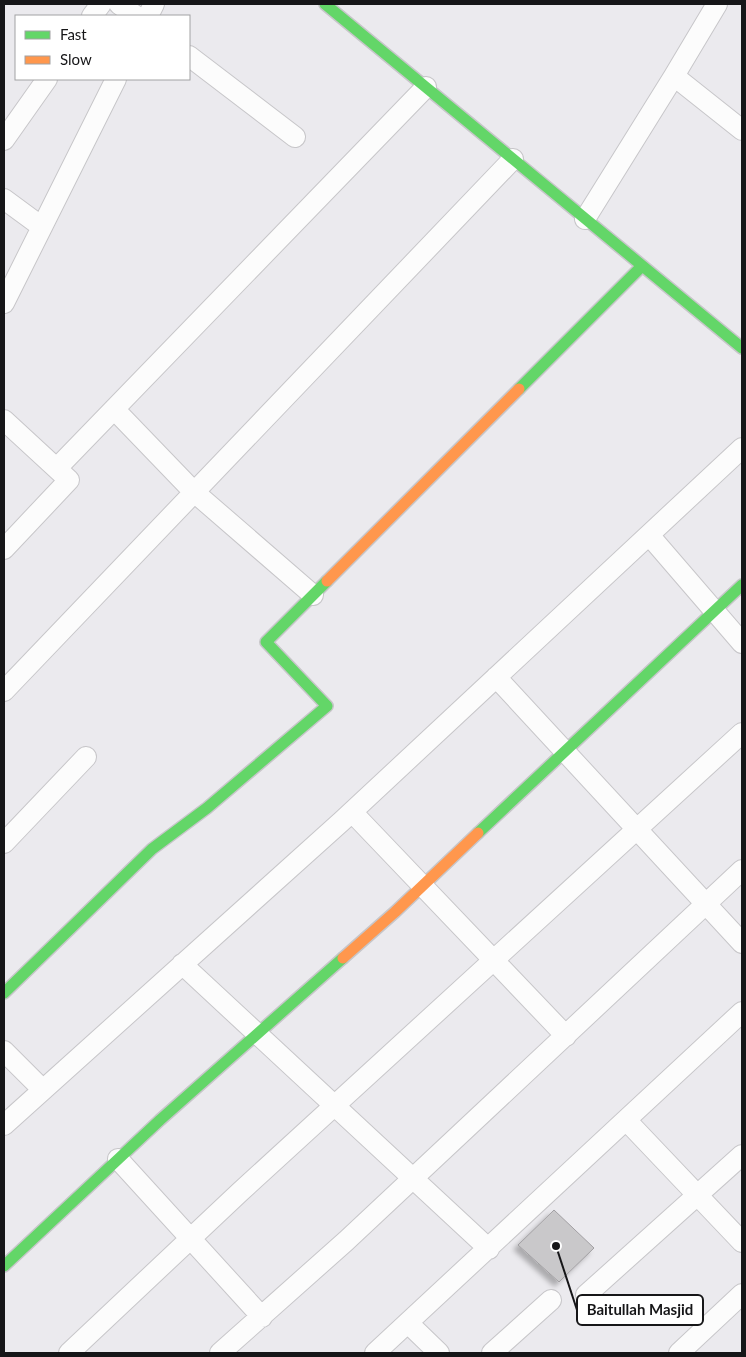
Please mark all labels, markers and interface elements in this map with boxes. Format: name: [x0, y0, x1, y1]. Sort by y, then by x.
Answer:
legend: [15, 15, 190, 80]
text: Fast: [60, 25, 87, 43]
text: Slow: [60, 50, 92, 68]
callout: Baitullah Masjid: [577, 1295, 703, 1325]
text: Baitullah Masjid: [587, 1300, 693, 1318]

